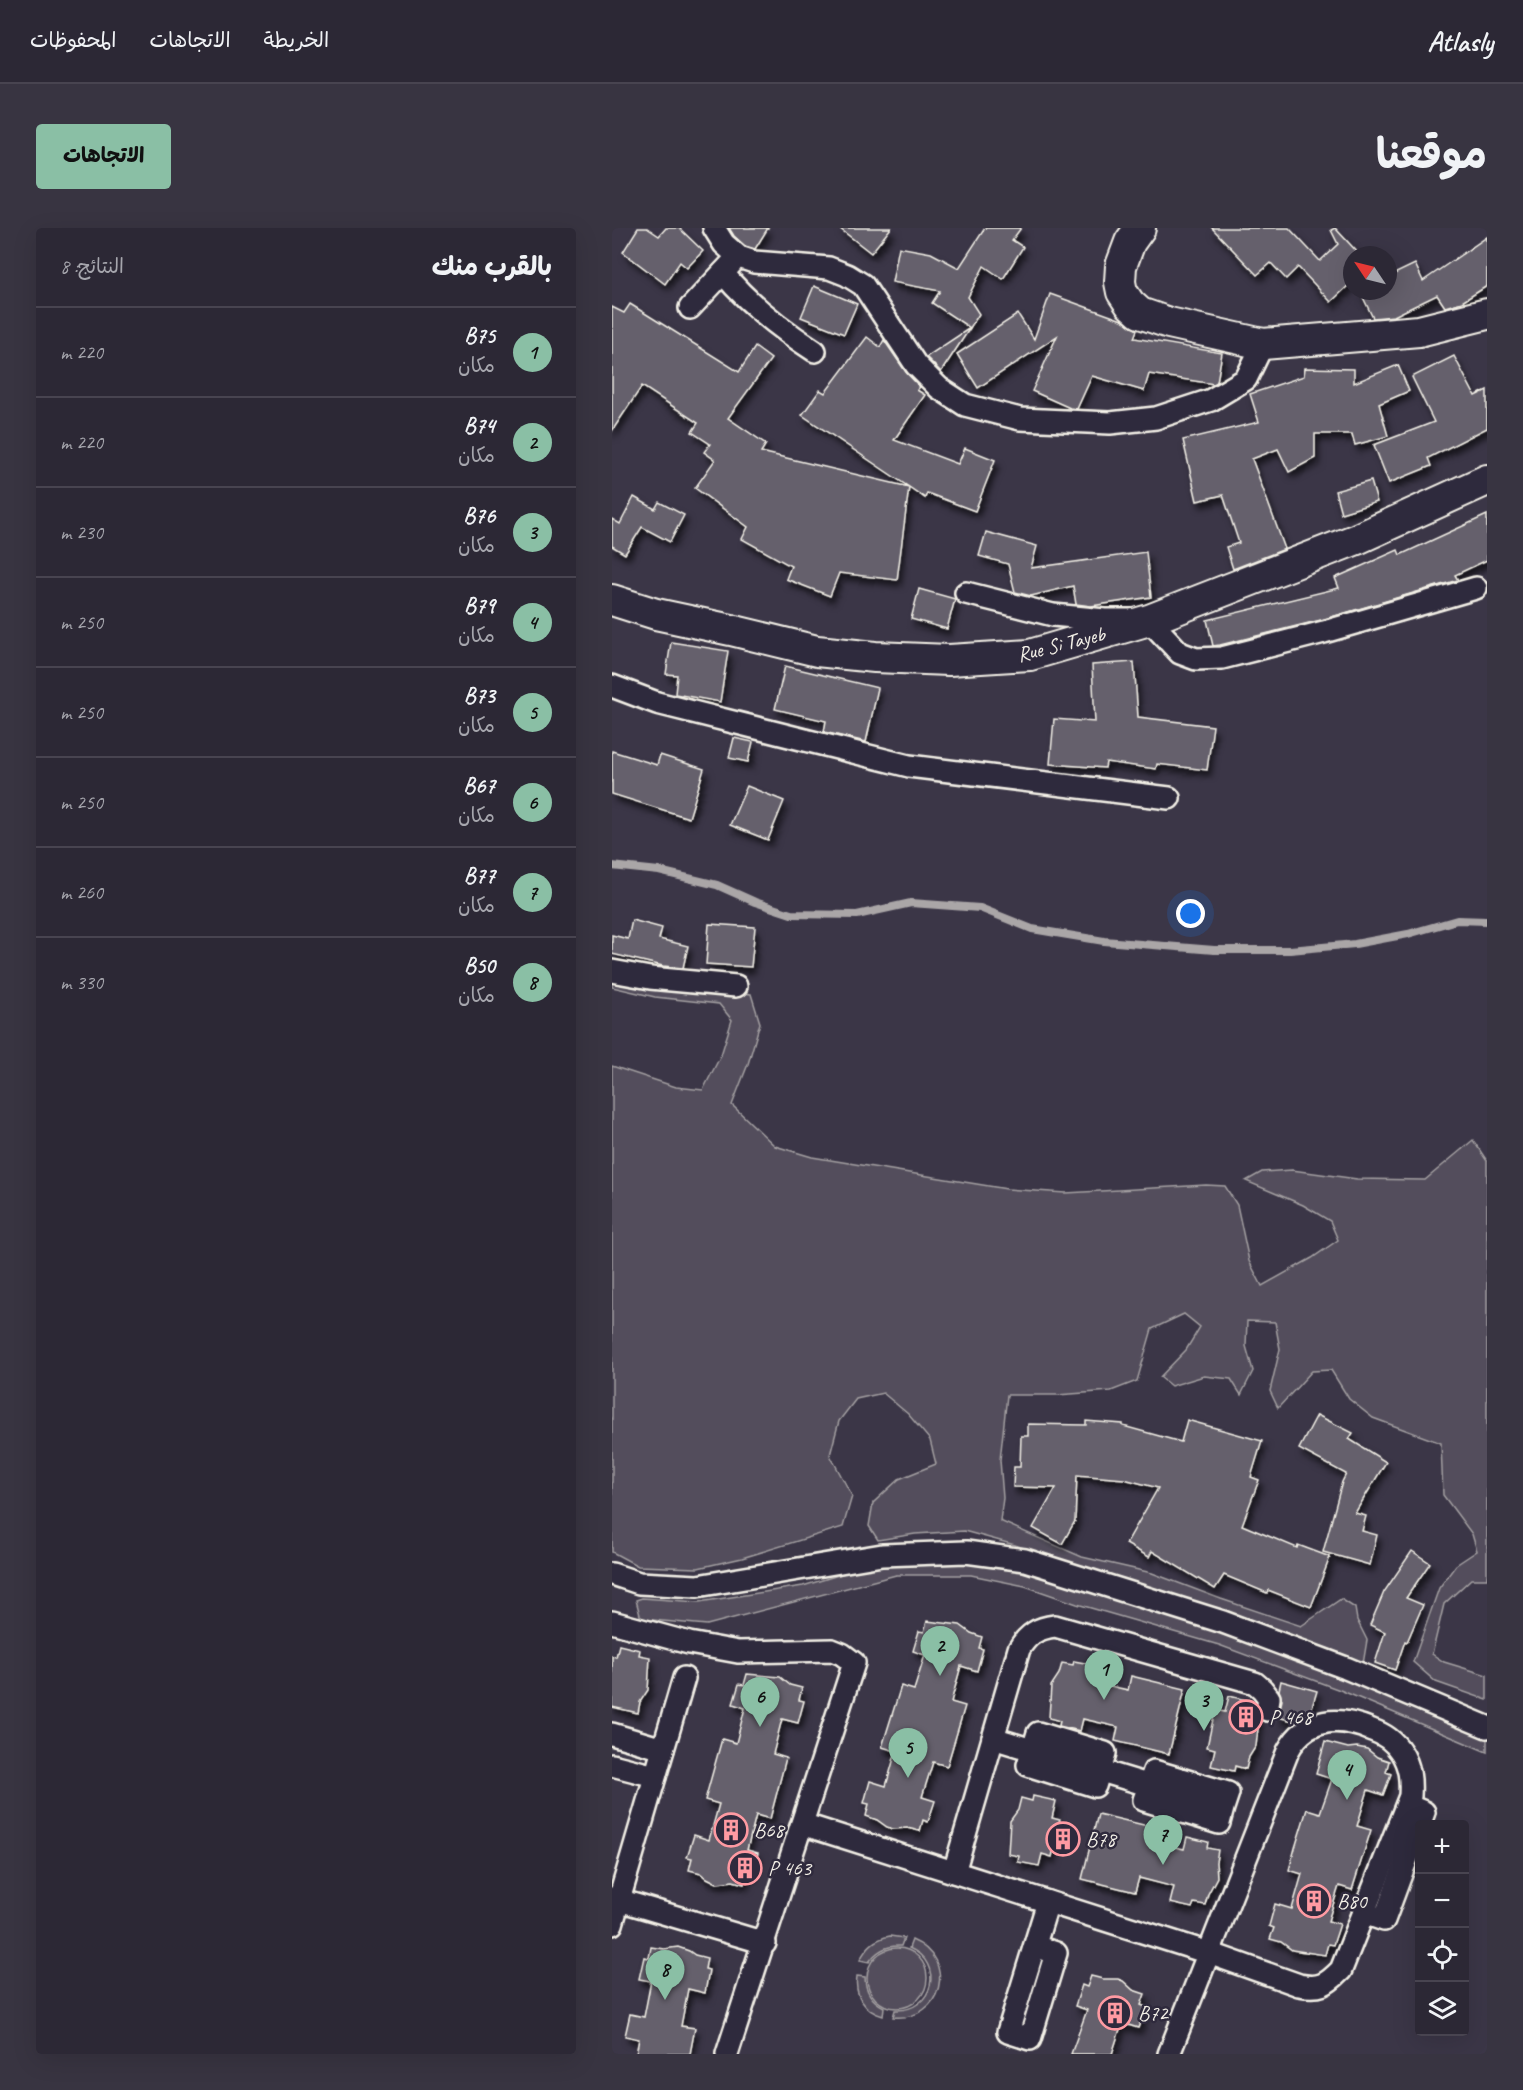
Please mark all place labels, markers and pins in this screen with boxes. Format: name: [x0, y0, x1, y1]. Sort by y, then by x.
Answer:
pin: 2: [920, 1626, 960, 1676]
pin: 1: [1084, 1650, 1124, 1700]
pin: 6: [740, 1678, 780, 1727]
pin: 3: [1184, 1682, 1224, 1731]
building icon: P 468: [1228, 1699, 1264, 1735]
place label: P 468: [1269, 1704, 1315, 1730]
pin: 5: [888, 1728, 928, 1778]
pin: 4: [1328, 1750, 1366, 1800]
building icon: B68: [713, 1812, 749, 1848]
pin: 7: [1144, 1816, 1182, 1865]
place label: B68: [754, 1817, 786, 1843]
building icon: B78: [1045, 1821, 1081, 1857]
place label: B78: [1086, 1826, 1118, 1852]
building icon: P 463: [727, 1850, 763, 1886]
place label: P 463: [768, 1855, 813, 1881]
building icon: B80: [1296, 1883, 1332, 1919]
place label: B80: [1337, 1888, 1368, 1914]
pin: 8: [646, 1950, 684, 2000]
building icon: B72: [1097, 1995, 1133, 2031]
place label: B72: [1138, 2000, 1169, 2026]

